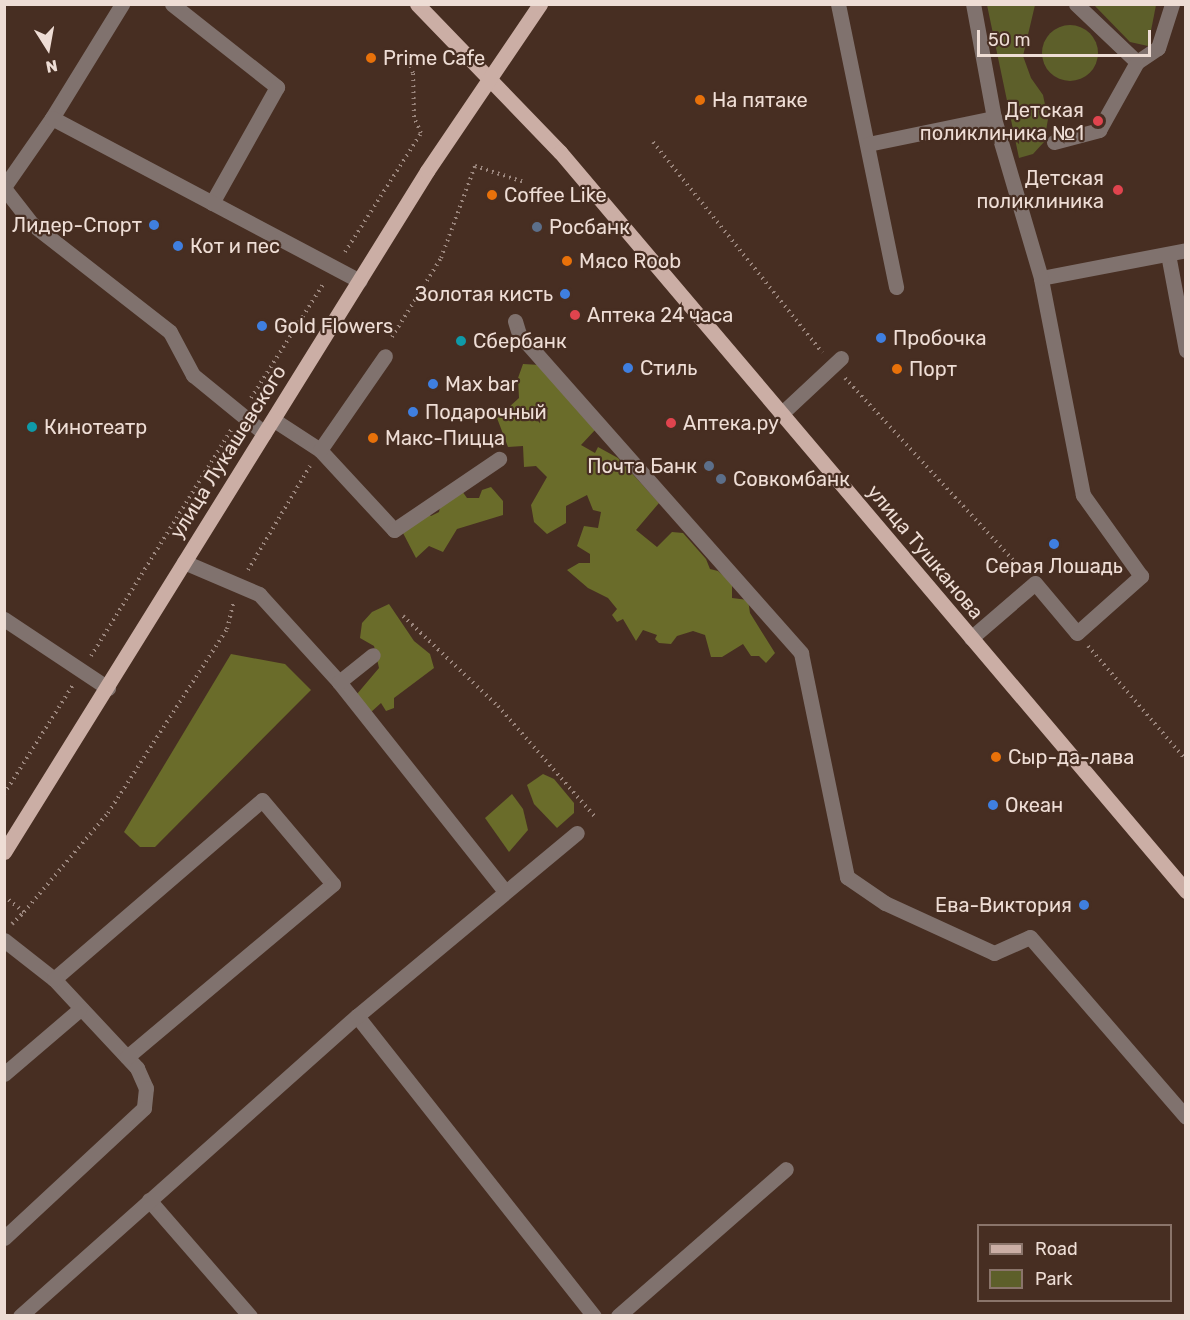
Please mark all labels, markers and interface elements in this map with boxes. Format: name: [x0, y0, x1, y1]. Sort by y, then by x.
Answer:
north arrow: [18, 18, 78, 78]
scale bar: [980, 18, 1154, 56]
text: 50 m: [988, 29, 1031, 51]
place label: Prime Cafe: [383, 46, 485, 70]
marker: Prime Cafe: [364, 51, 378, 65]
text: N: [44, 56, 59, 77]
place label: На пятаке: [712, 88, 808, 112]
marker: На пятаке: [693, 93, 707, 107]
place label: Детская поликлиника №1: [920, 98, 1084, 145]
marker: Детская поликлиника №1: [1089, 112, 1107, 130]
place label: Детская поликлиника: [976, 166, 1104, 213]
marker: Детская поликлиника: [1109, 181, 1127, 199]
place label: Coffee Like: [504, 183, 607, 207]
marker: Coffee Like: [485, 188, 499, 202]
place label: Лидер-Спорт: [12, 213, 142, 237]
place label: Росбанк: [549, 215, 630, 239]
marker: Лидер-Спорт: [147, 218, 161, 232]
marker: Росбанк: [530, 220, 544, 234]
place label: Кот и пес: [190, 234, 280, 258]
marker: Кот и пес: [171, 239, 185, 253]
place label: Мясо Roob: [579, 249, 681, 273]
marker: Мясо Roob: [560, 254, 574, 268]
place label: Золотая кисть: [415, 282, 553, 306]
marker: Золотая кисть: [558, 287, 572, 301]
place label: Аптека 24 часа: [587, 303, 733, 327]
marker: Аптека 24 часа: [568, 308, 582, 322]
place label: Gold Flowers: [274, 314, 393, 338]
marker: Gold Flowers: [255, 319, 269, 333]
place label: Пробочка: [893, 326, 987, 350]
place label: Сбербанк: [473, 329, 567, 353]
marker: Пробочка: [874, 331, 888, 345]
marker: Сбербанк: [454, 334, 468, 348]
place label: Стиль: [640, 356, 697, 380]
place label: Порт: [909, 357, 957, 381]
street label: улица Лукашевского: [165, 361, 291, 543]
marker: Стиль: [621, 361, 635, 375]
marker: Порт: [890, 362, 904, 376]
place label: Max bar: [445, 372, 518, 396]
marker: Max bar: [426, 377, 440, 391]
place label: Подарочный: [425, 400, 547, 424]
marker: Подарочный: [406, 405, 420, 419]
place label: Аптека.ру: [683, 411, 779, 435]
place label: Кинотеатр: [44, 415, 147, 439]
marker: Аптека.ру: [664, 416, 678, 430]
marker: Кинотеатр: [25, 420, 39, 434]
place label: Макс-Пицца: [385, 426, 505, 450]
marker: Макс-Пицца: [366, 431, 380, 445]
place label: Почта Банк: [587, 454, 697, 478]
marker: Почта Банк: [702, 459, 716, 473]
place label: Совкомбанк: [733, 467, 850, 491]
marker: Совкомбанк: [714, 472, 728, 486]
street label: улица Тушканова: [862, 480, 988, 624]
marker: Серая Лошадь: [1047, 537, 1061, 551]
place label: Серая Лошадь: [985, 554, 1123, 578]
place label: Сыр-да-лава: [1008, 745, 1134, 769]
marker: Сыр-да-лава: [989, 750, 1003, 764]
place label: Океан: [1005, 793, 1063, 817]
marker: Океан: [986, 798, 1000, 812]
place label: Ева-Виктория: [935, 893, 1072, 917]
marker: Ева-Виктория: [1077, 898, 1091, 912]
legend: [977, 1224, 1172, 1302]
text: Road: [1035, 1238, 1078, 1260]
text: Park: [1035, 1268, 1072, 1290]

